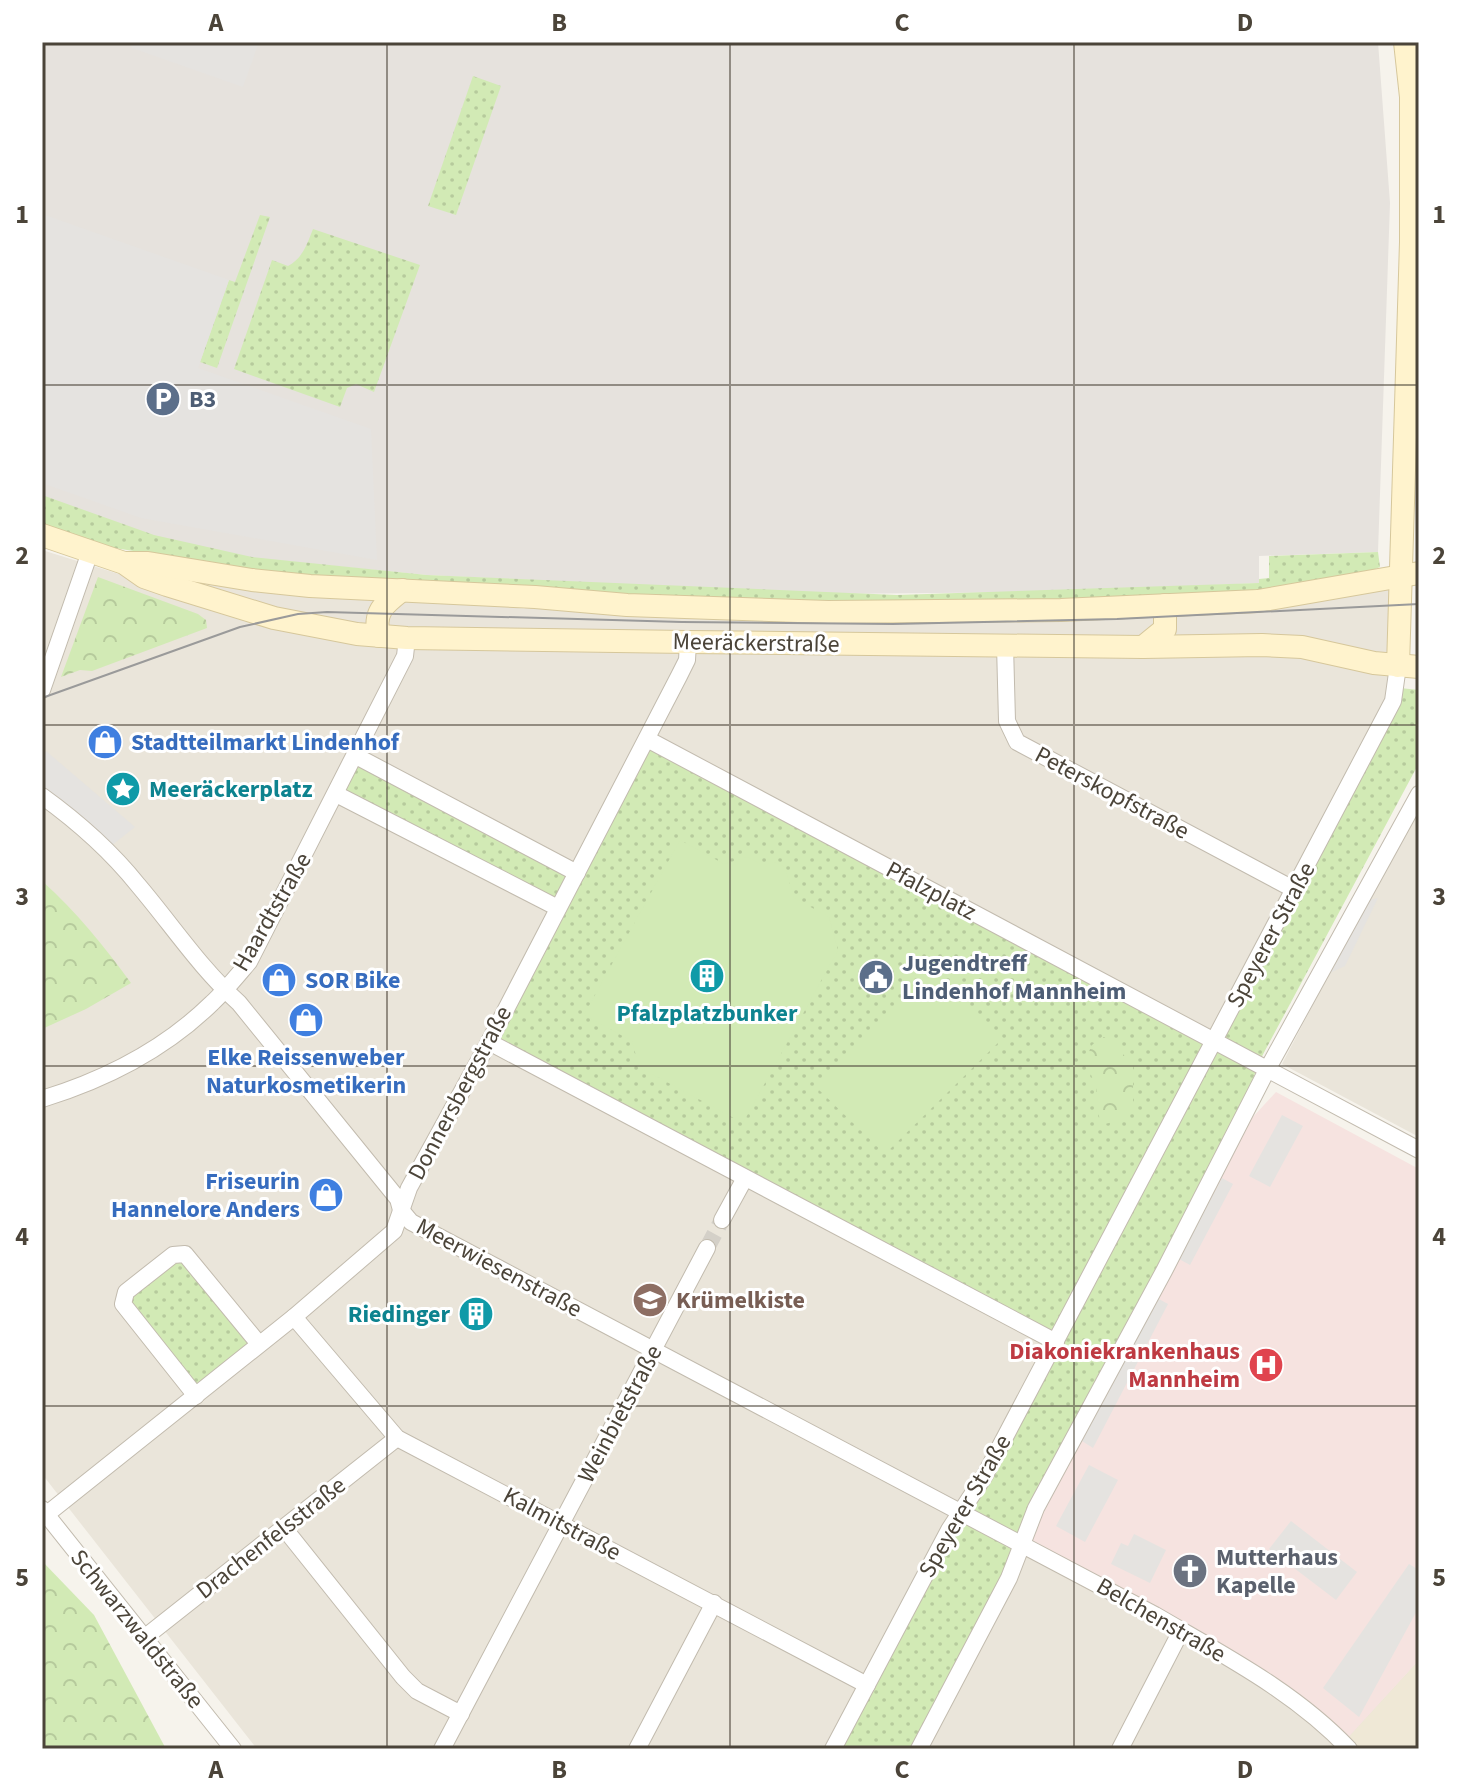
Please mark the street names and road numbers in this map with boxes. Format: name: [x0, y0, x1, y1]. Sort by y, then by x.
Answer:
street label: Meeräckerstraße: [672, 624, 840, 662]
street label: Peterskopfstraße: [1028, 738, 1196, 848]
street label: Haardtstraße: [224, 846, 320, 978]
street label: Pfalzplatz: [879, 853, 983, 929]
street label: Speyerer Straße: [1218, 856, 1324, 1014]
street label: Donnersbergstraße: [399, 1000, 521, 1186]
street label: Meerwiesenstraße: [410, 1209, 588, 1327]
street label: Weinbietstraße: [569, 1339, 671, 1489]
street label: Speyerer Straße: [910, 1428, 1020, 1584]
street label: Drachenfelsstraße: [189, 1468, 353, 1608]
street label: Kalmitstraße: [497, 1478, 627, 1570]
street label: Schwarzwaldstraße: [62, 1542, 212, 1716]
street label: Belchenstraße: [1090, 1569, 1232, 1671]

